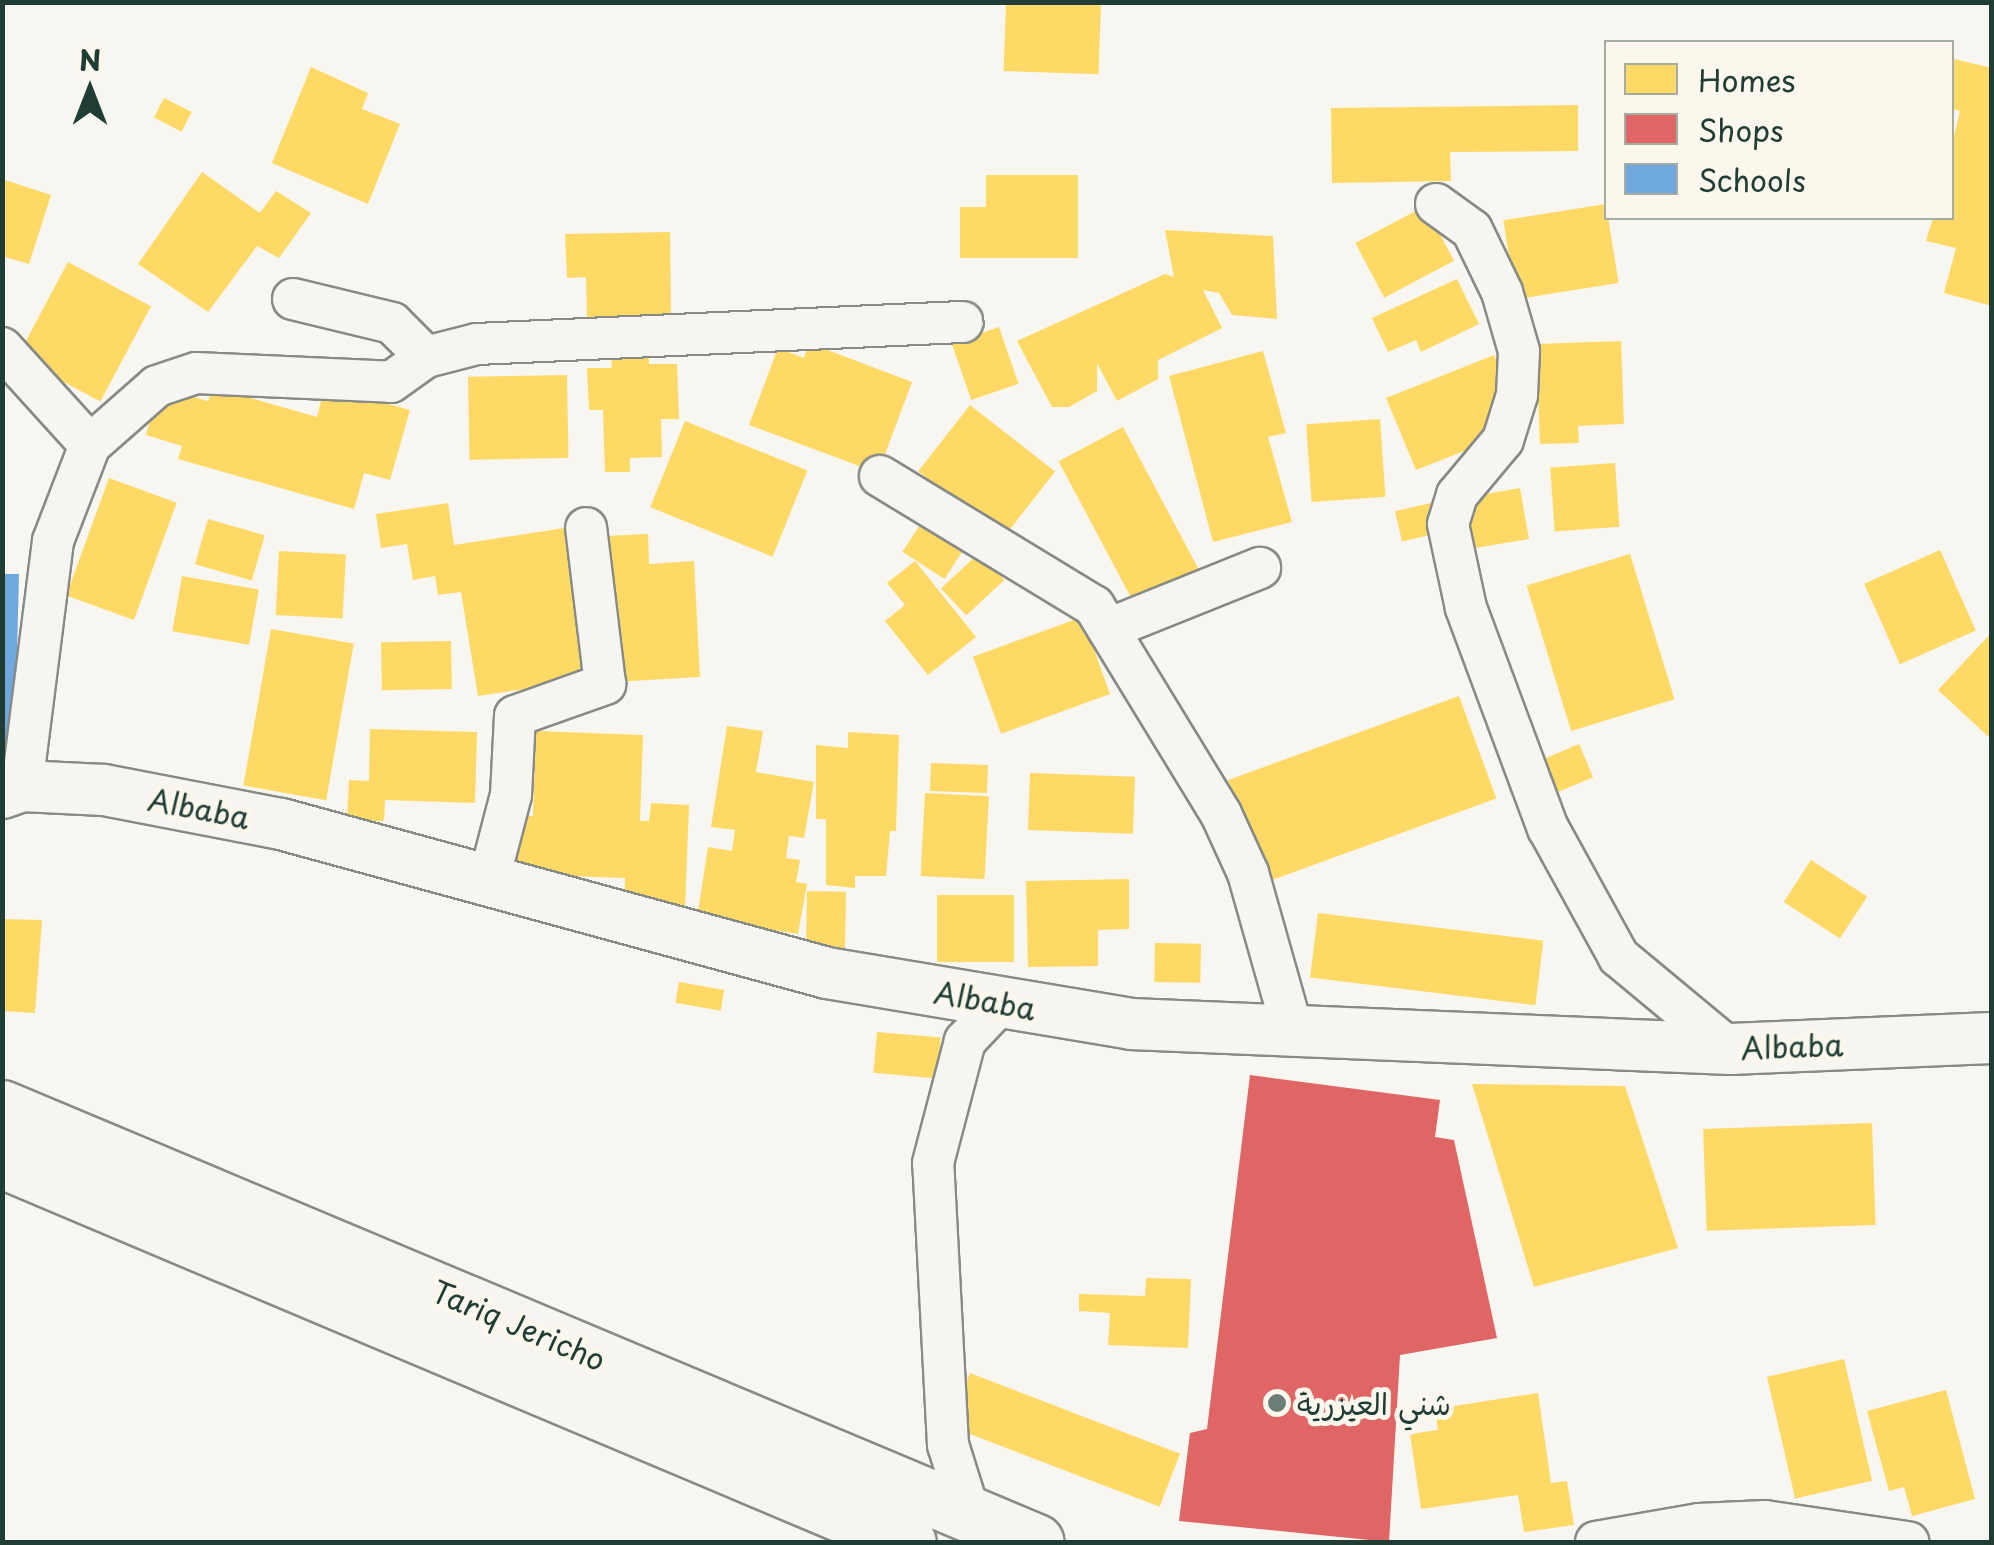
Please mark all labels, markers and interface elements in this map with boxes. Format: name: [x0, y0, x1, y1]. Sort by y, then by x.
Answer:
text: N: [79, 38, 101, 81]
north arrow: [40, 40, 140, 140]
legend: [1604, 40, 1954, 220]
text: Homes: [1698, 57, 1795, 102]
text: Shops: [1698, 107, 1784, 152]
text: Schools: [1698, 157, 1806, 202]
street label: Albaba: [145, 781, 253, 835]
street label: Albaba: [931, 973, 1039, 1027]
street label: Albaba: [1740, 1026, 1844, 1066]
street label: Tariq Jericho: [426, 1272, 612, 1378]
place label: شني العيزرية: [1297, 1385, 1451, 1421]
marker: شني العيزرية: [1266, 1392, 1288, 1414]

